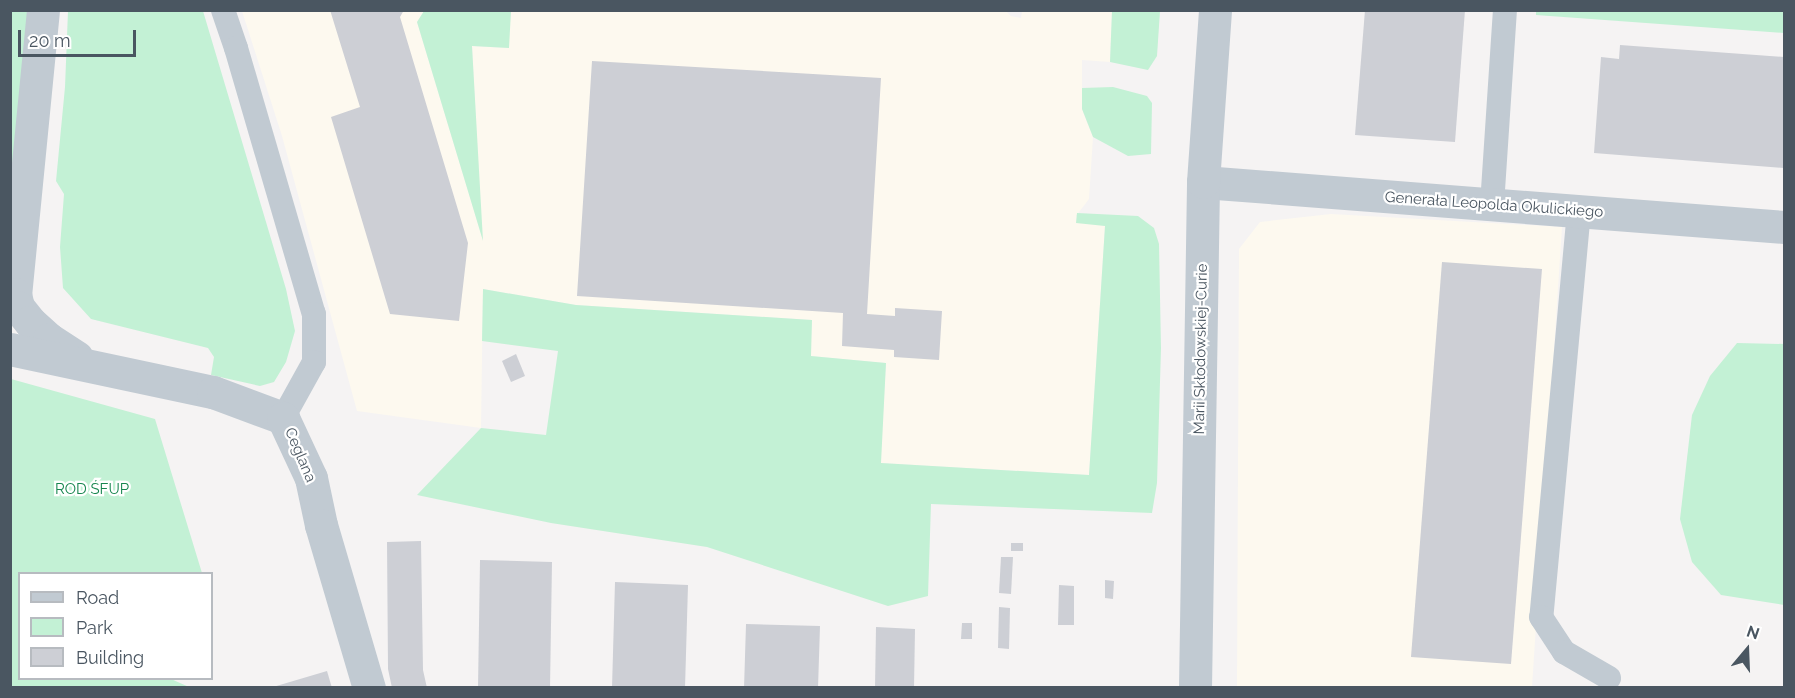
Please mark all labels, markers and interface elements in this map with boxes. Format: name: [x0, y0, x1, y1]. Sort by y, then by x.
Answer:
scale bar: [21, 18, 140, 56]
text: 20 m: [29, 30, 71, 51]
street label: Generała Leopolda Okulickiego: [1384, 188, 1604, 222]
street label: Marii Skłodowskiej-Curie: [1191, 263, 1211, 435]
street label: Ceglana: [280, 425, 320, 485]
park label: ROD ŚFUP: [55, 481, 129, 499]
legend: [18, 572, 213, 680]
text: Road: [76, 587, 119, 608]
text: Park: [76, 617, 113, 638]
north arrow: [1717, 620, 1777, 680]
text: N: [1744, 622, 1762, 643]
text: Building: [76, 647, 144, 668]

